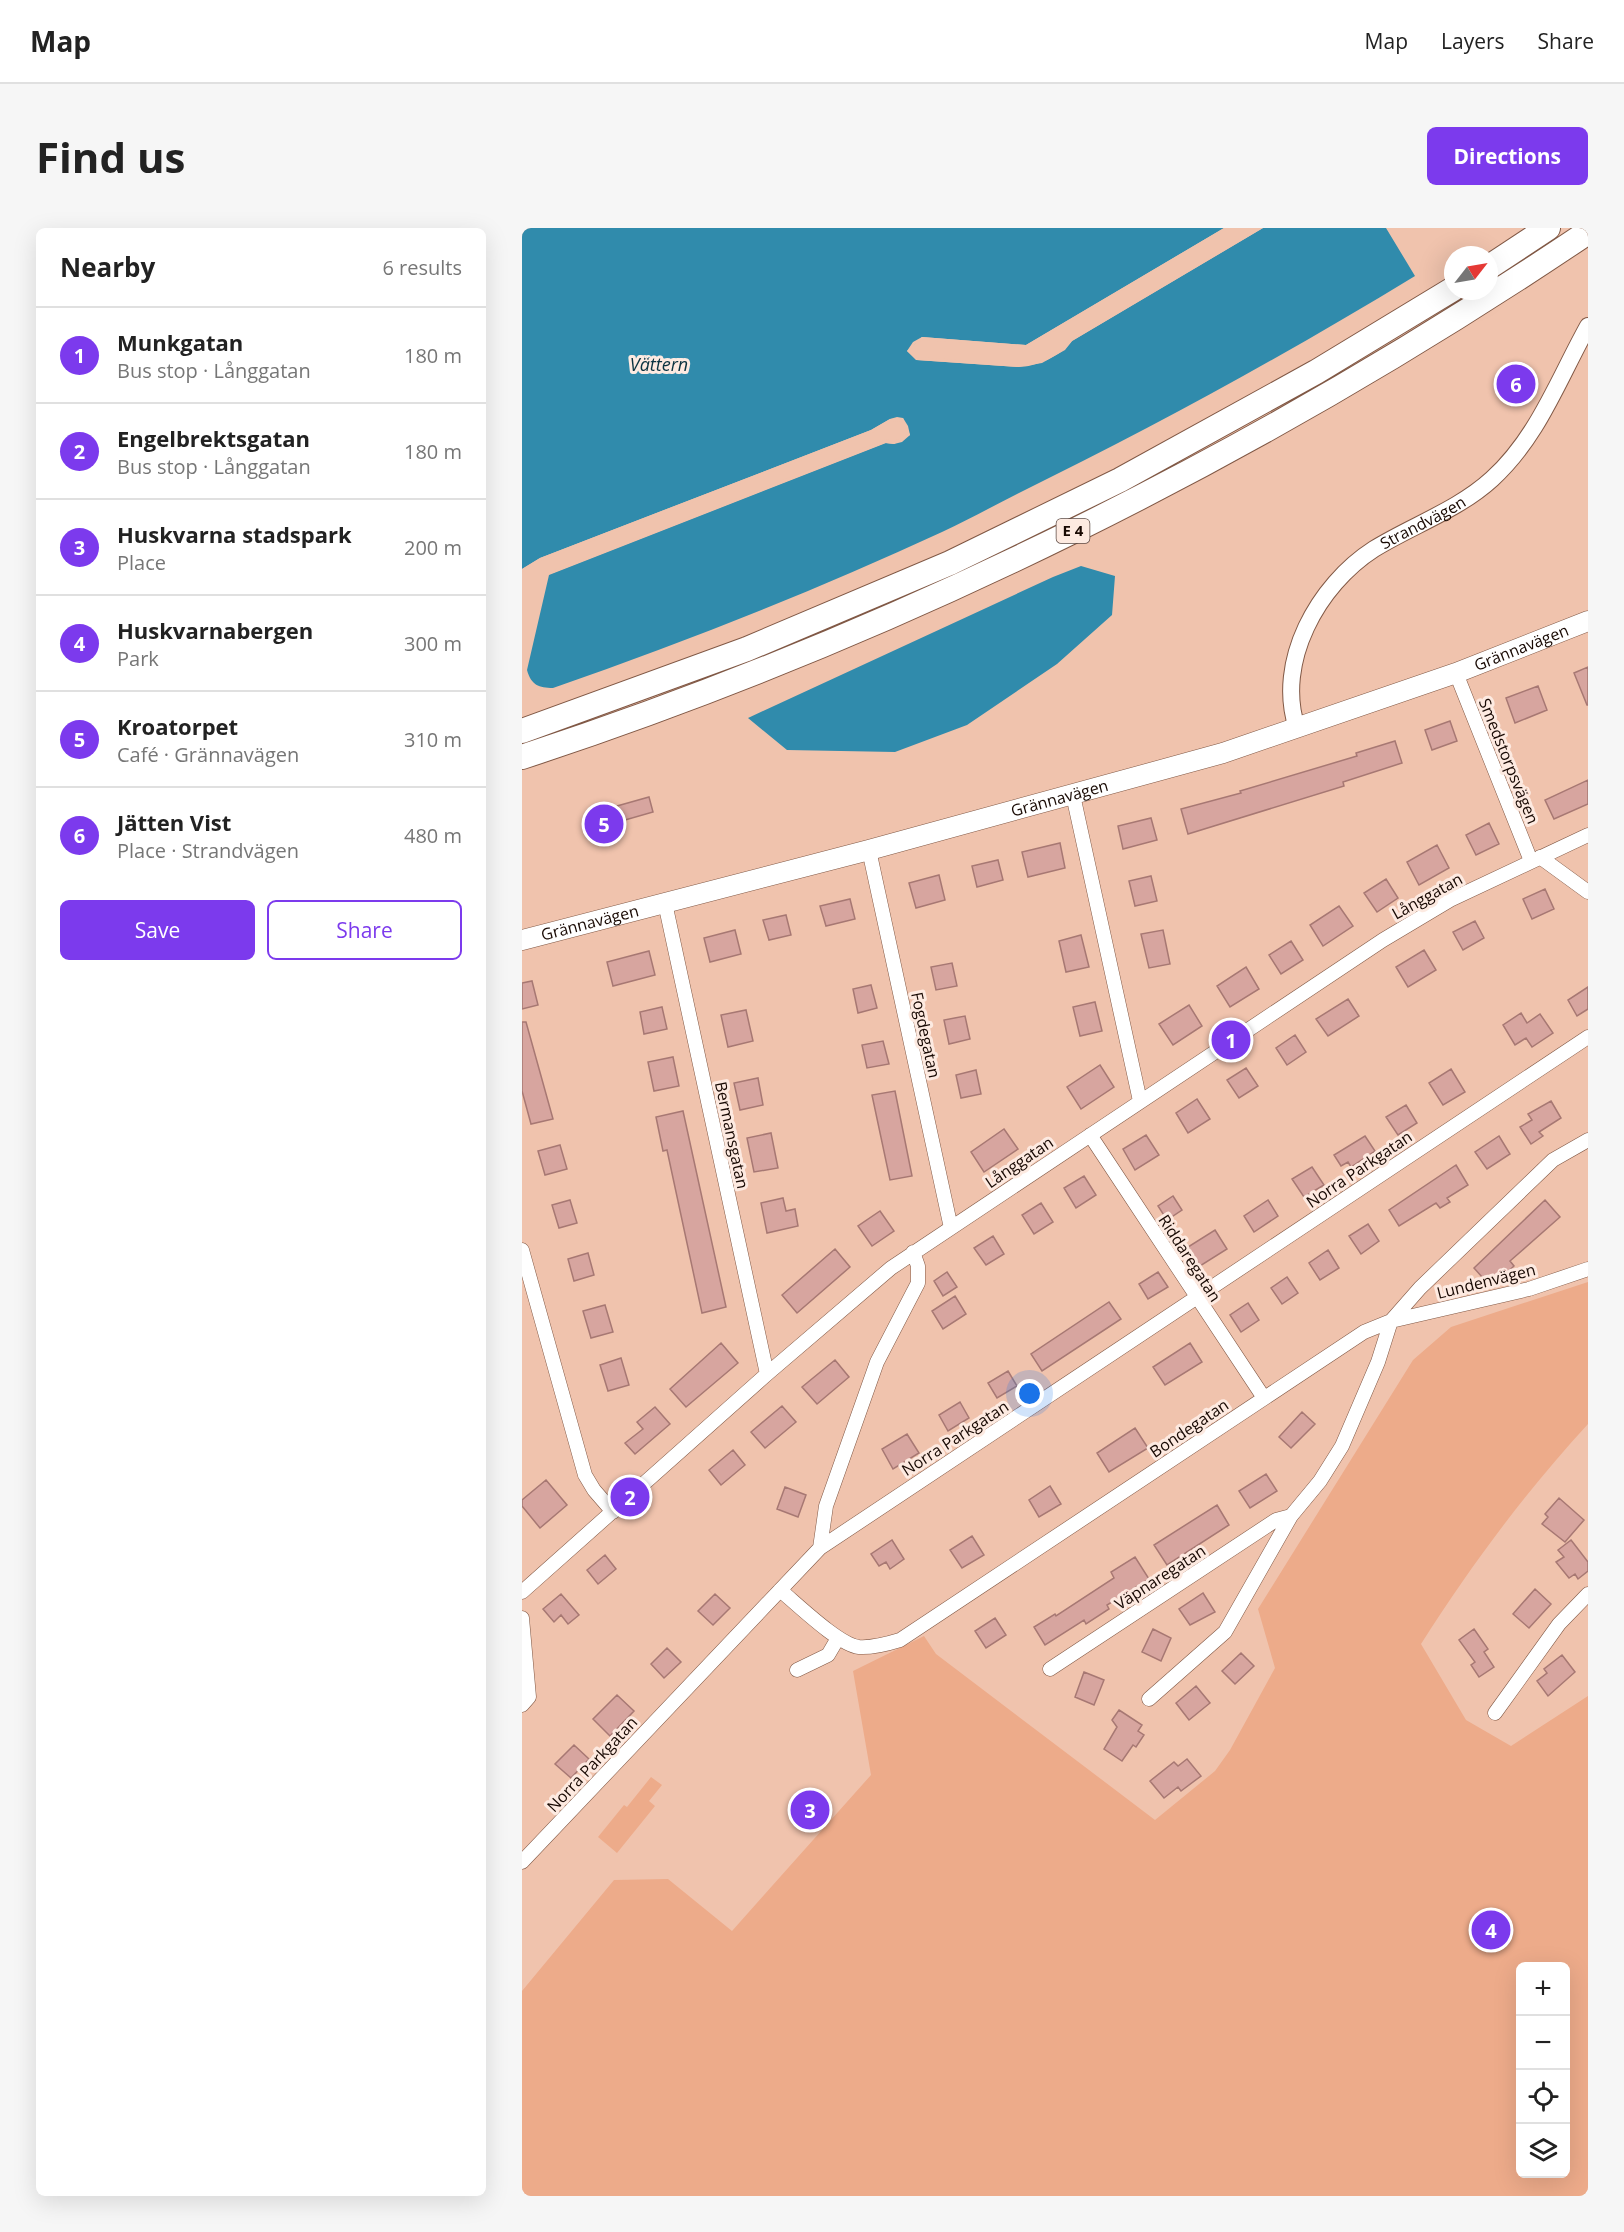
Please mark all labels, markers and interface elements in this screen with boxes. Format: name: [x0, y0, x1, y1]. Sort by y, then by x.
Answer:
text: Map: [30, 22, 91, 60]
text: Map: [1365, 27, 1408, 55]
text: Layers: [1441, 27, 1505, 55]
text: Share: [1538, 27, 1594, 55]
button: Directions: [1427, 127, 1588, 185]
text: Find us: [36, 128, 185, 185]
north arrow: [1444, 246, 1498, 300]
text: Nearby: [60, 249, 155, 285]
text: 6 results: [382, 254, 462, 281]
text: Munkgatan: [117, 327, 243, 357]
text: 1: [74, 342, 85, 369]
text: 180 m: [404, 342, 462, 369]
water label: Vättern: [630, 352, 688, 376]
text: Bus stop · Långgatan: [117, 357, 311, 384]
pin: 6: [1496, 362, 1536, 406]
text: Engelbrektsgatan: [117, 423, 310, 453]
text: 2: [74, 438, 85, 465]
text: 180 m: [404, 438, 462, 465]
text: Bus stop · Långgatan: [117, 453, 311, 480]
street label: Strandvägen: [1376, 491, 1470, 554]
text: Huskvarna stadspark: [117, 519, 352, 549]
road number: E 4: [1056, 519, 1090, 543]
text: 3: [74, 534, 85, 561]
text: 200 m: [404, 534, 462, 561]
text: Place: [117, 549, 166, 576]
text: Huskvarnabergen: [117, 615, 313, 645]
street label: Grännavägen: [1471, 619, 1572, 676]
text: 4: [74, 630, 85, 657]
text: 300 m: [404, 630, 462, 657]
text: Park: [117, 645, 159, 672]
street label: Smedstorpsvägen: [1474, 695, 1544, 827]
text: Kroatorpet: [117, 711, 238, 741]
text: 5: [74, 726, 85, 753]
text: 310 m: [404, 726, 462, 753]
text: Café · Grännavägen: [117, 741, 299, 768]
street label: Grännavägen: [1008, 774, 1111, 822]
pin: 5: [584, 802, 623, 846]
text: Jätten Vist: [117, 807, 231, 837]
text: 6: [74, 822, 85, 849]
text: 480 m: [404, 822, 462, 849]
text: Place · Strandvägen: [117, 837, 299, 864]
street label: Långgatan: [1388, 868, 1466, 924]
street label: Grännavägen: [539, 899, 641, 946]
button: Save: [60, 900, 255, 960]
button: Share: [267, 900, 462, 960]
street label: Fogdegatan: [906, 990, 946, 1080]
pin: 1: [1212, 1018, 1250, 1062]
street label: Bermansgatan: [710, 1079, 754, 1191]
street label: Norra Parkgatan: [1302, 1125, 1416, 1213]
street label: Långgatan: [981, 1131, 1057, 1193]
street label: Riddaregatan: [1154, 1210, 1226, 1306]
street label: Lundenvägen: [1434, 1258, 1538, 1304]
your location: [1015, 1379, 1044, 1408]
street label: Bondegatan: [1145, 1394, 1233, 1462]
street label: Norra Parkgatan: [897, 1395, 1013, 1481]
pin: 2: [610, 1474, 650, 1520]
street label: Väpnaregatan: [1110, 1539, 1210, 1615]
street label: Norra Parkgatan: [542, 1711, 642, 1817]
pin: 3: [790, 1788, 830, 1832]
pin: 4: [1472, 1908, 1510, 1952]
map controls: [1516, 1962, 1570, 2178]
button: +: [1516, 1962, 1570, 2016]
button: −: [1516, 2016, 1570, 2070]
button: locate: [1516, 2070, 1570, 2124]
button: layers: [1516, 2124, 1570, 2178]

